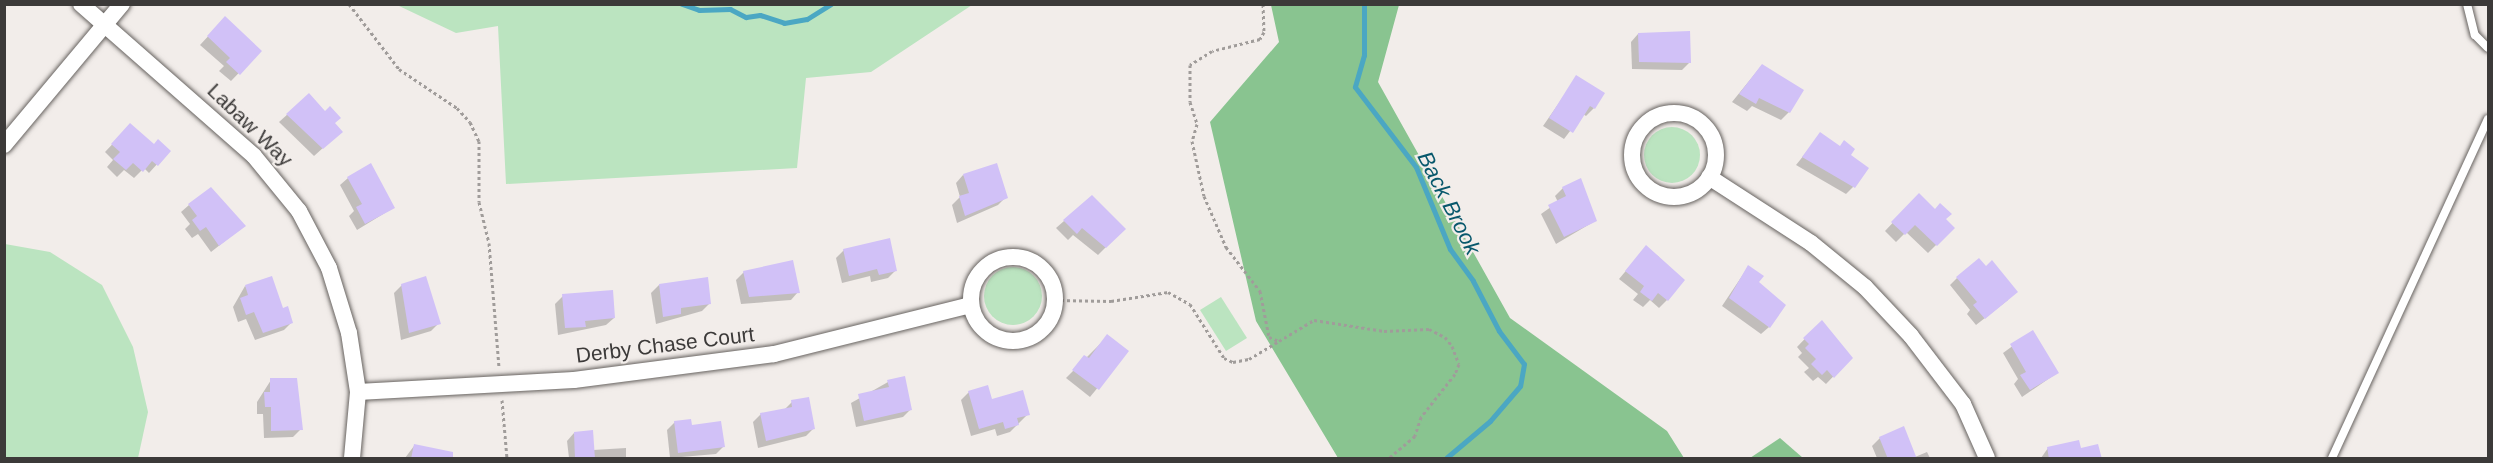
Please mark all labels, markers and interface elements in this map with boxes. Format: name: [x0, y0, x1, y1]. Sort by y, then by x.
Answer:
street label: Labaw Way: [202, 78, 298, 172]
water label: Back Brook: [1412, 147, 1486, 259]
street label: Derby Chase Court: [574, 322, 756, 368]

